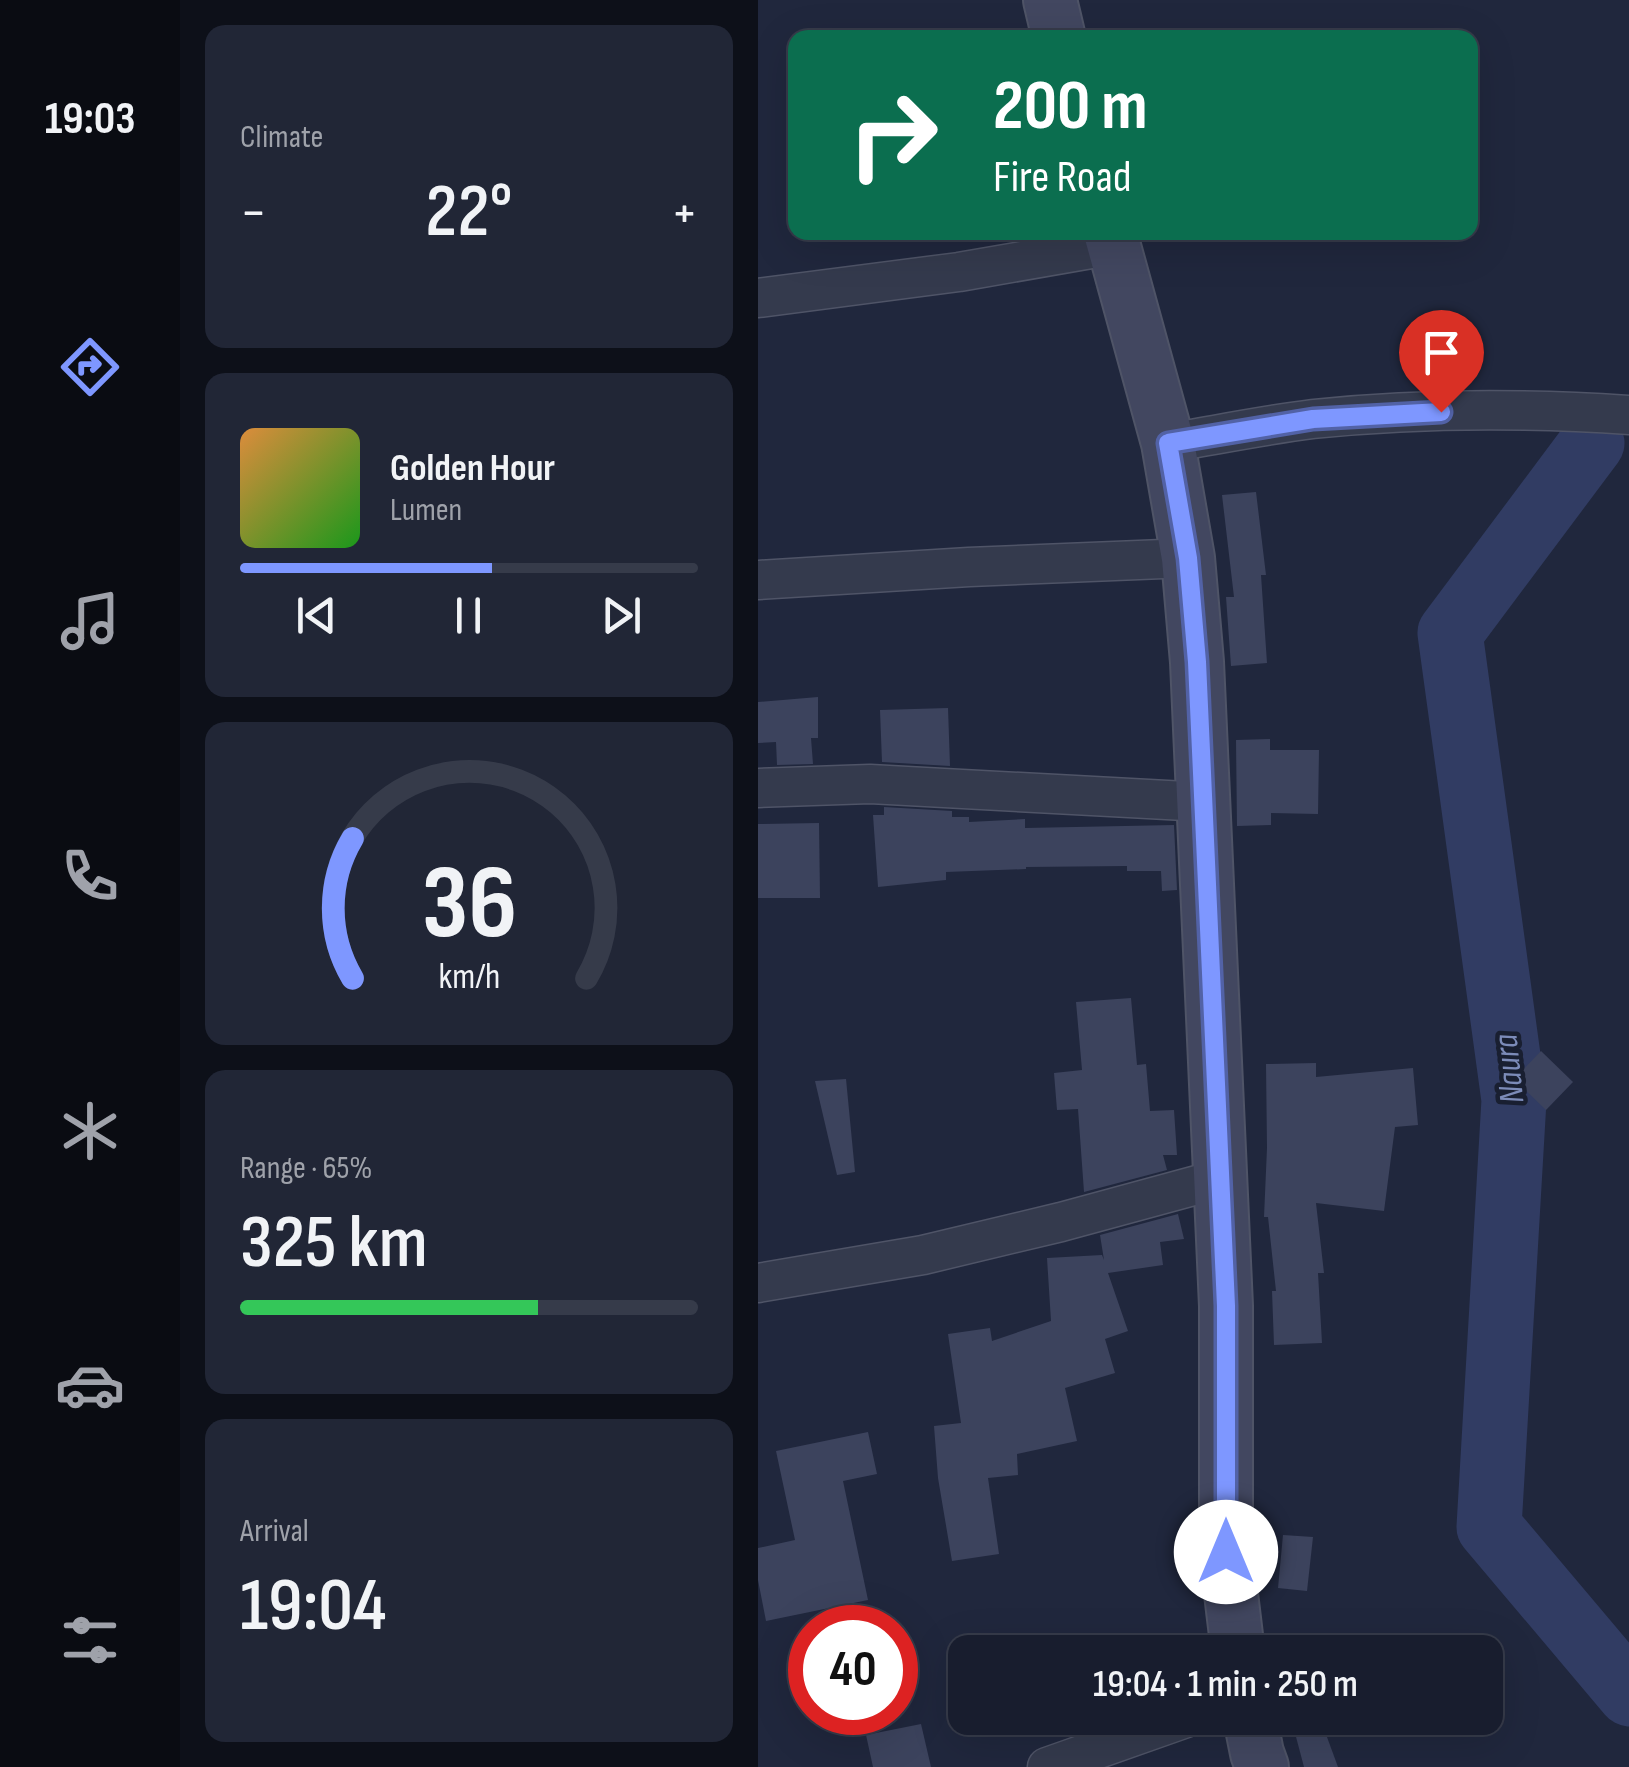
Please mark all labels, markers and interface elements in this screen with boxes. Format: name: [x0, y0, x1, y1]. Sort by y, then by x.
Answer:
text: 200 m: [993, 65, 1148, 149]
icon: right: [828, 70, 958, 200]
text: 19:03: [45, 92, 135, 147]
text: Climate: [240, 118, 323, 157]
text: Fire Road: [993, 150, 1132, 205]
text: 22°: [425, 167, 513, 258]
text: −: [240, 180, 267, 247]
text: +: [671, 180, 698, 247]
pin: [1399, 310, 1484, 413]
icon: arrive: [1414, 325, 1469, 380]
icon: directions: [55, 332, 125, 402]
text: Golden Hour: [390, 446, 555, 491]
text: Lumen: [390, 491, 462, 530]
icon: music: [55, 586, 125, 656]
icon: previous: [289, 588, 344, 643]
icon: pause: [441, 588, 496, 643]
icon: next: [594, 588, 649, 643]
icon: phone: [55, 841, 125, 911]
text: 36: [421, 842, 517, 967]
text: km/h: [438, 956, 500, 999]
water label: Naura: [1484, 1032, 1535, 1106]
icon: climate: [55, 1096, 125, 1166]
text: Range · 65%: [240, 1149, 372, 1188]
text: 325 km: [240, 1198, 428, 1289]
icon: car: [55, 1350, 125, 1420]
position arrow: [1174, 1500, 1278, 1604]
text: Arrival: [240, 1512, 309, 1551]
text: 19:04: [240, 1561, 386, 1652]
icon: filters: [55, 1605, 125, 1675]
speed limit sign: 40: [788, 1605, 918, 1735]
text: 19:04 · 1 min · 250 m: [1093, 1662, 1358, 1707]

